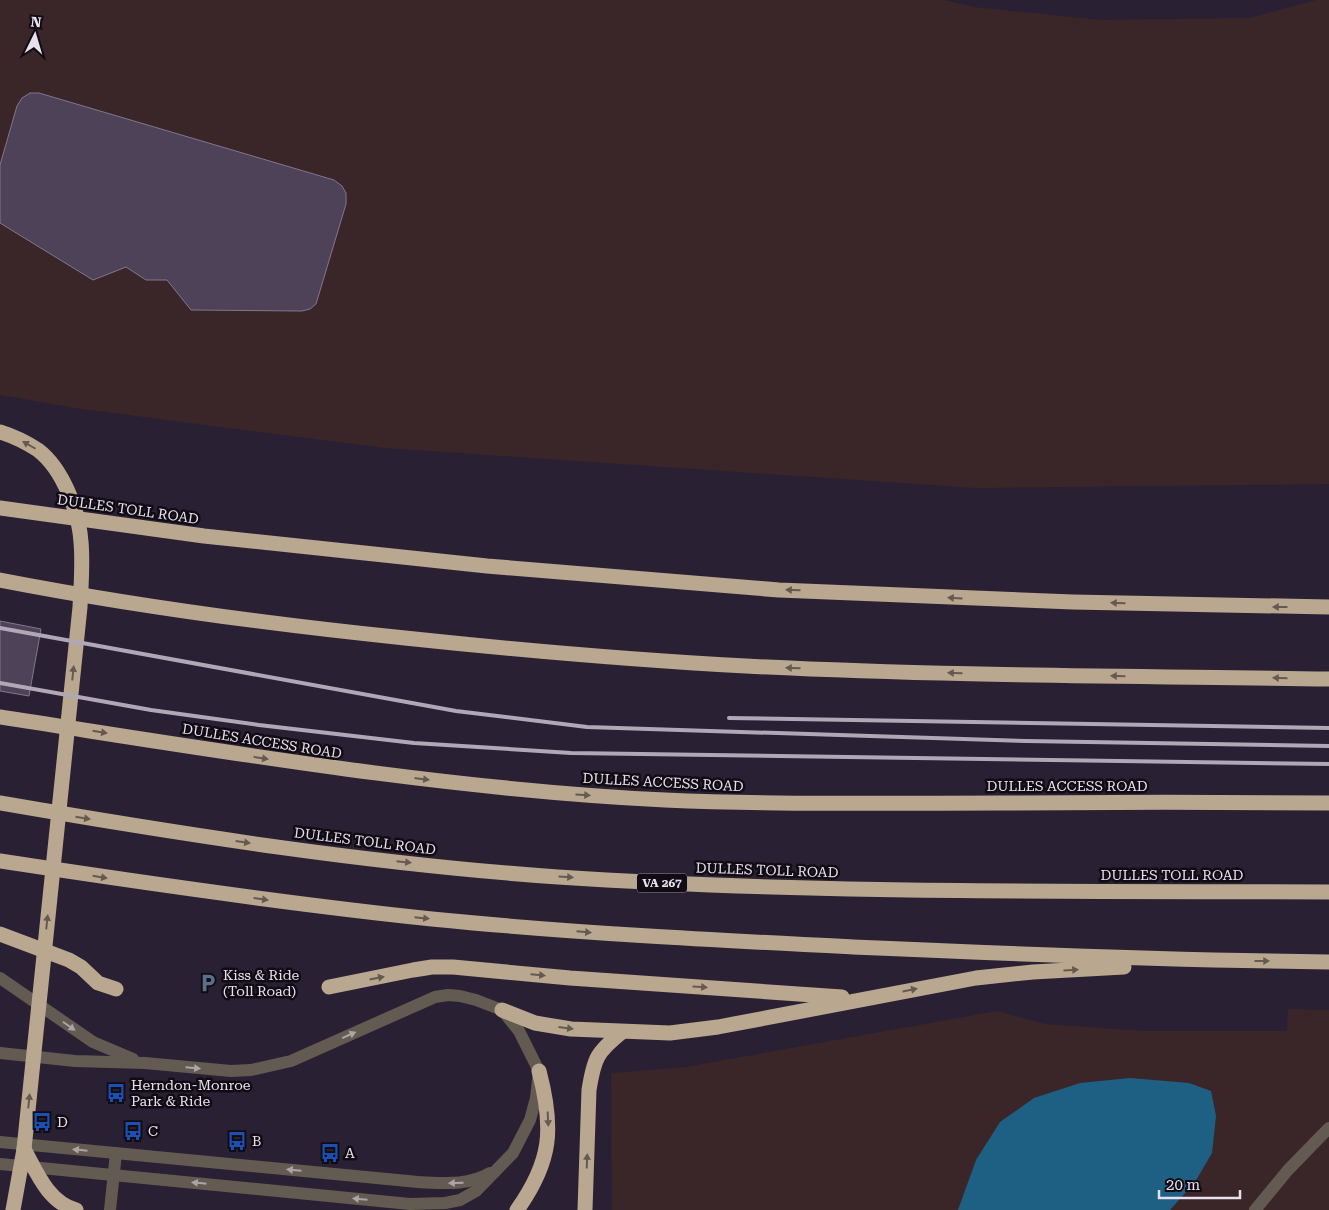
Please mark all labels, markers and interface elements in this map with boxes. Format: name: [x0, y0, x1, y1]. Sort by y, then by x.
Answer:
north arrow: [10, 10, 60, 60]
text: N: [30, 14, 42, 31]
one-way arrow: [22, 441, 35, 450]
street label: DULLES TOLL ROAD: [56, 491, 200, 527]
one-way arrow: [785, 586, 801, 594]
one-way arrow: [947, 593, 963, 601]
one-way arrow: [1110, 599, 1126, 607]
one-way arrow: [1272, 602, 1288, 610]
one-way arrow: [785, 664, 801, 672]
one-way arrow: [69, 665, 77, 681]
one-way arrow: [947, 669, 963, 677]
one-way arrow: [1110, 672, 1126, 680]
one-way arrow: [1272, 674, 1288, 682]
street label: DULLES ACCESS ROAD: [181, 720, 343, 762]
one-way arrow: [92, 729, 108, 737]
one-way arrow: [253, 754, 269, 762]
street label: DULLES ACCESS ROAD: [582, 770, 744, 794]
one-way arrow: [414, 775, 430, 783]
street label: DULLES ACCESS ROAD: [986, 778, 1148, 794]
one-way arrow: [576, 791, 592, 799]
one-way arrow: [75, 814, 91, 822]
street label: DULLES TOLL ROAD: [293, 824, 437, 858]
one-way arrow: [235, 838, 251, 846]
one-way arrow: [397, 858, 413, 866]
street label: DULLES TOLL ROAD: [695, 860, 839, 880]
street label: DULLES TOLL ROAD: [1101, 867, 1244, 883]
one-way arrow: [92, 873, 108, 881]
one-way arrow: [558, 874, 574, 882]
road number: VA 267: [637, 874, 687, 892]
one-way arrow: [253, 895, 269, 903]
one-way arrow: [44, 914, 52, 930]
one-way arrow: [415, 914, 431, 922]
one-way arrow: [577, 929, 593, 937]
one-way arrow: [1254, 957, 1270, 965]
one-way arrow: [1063, 966, 1079, 974]
place label: Kiss & Ride (Toll Road): [223, 967, 300, 999]
one-way arrow: [530, 971, 546, 979]
parking icon: Kiss & Ride (Toll Road): [197, 972, 219, 994]
one-way arrow: [369, 973, 385, 981]
one-way arrow: [692, 983, 708, 991]
one-way arrow: [902, 985, 918, 993]
one-way arrow: [62, 1021, 75, 1031]
one-way arrow: [558, 1024, 574, 1032]
one-way arrow: [342, 1031, 356, 1039]
one-way arrow: [186, 1064, 202, 1072]
place label: Herndon-Monroe Park & Ride: [131, 1077, 251, 1109]
bus stop icon: Herndon-Monroe Park & Ride: [105, 1082, 127, 1104]
one-way arrow: [25, 1093, 33, 1109]
bus stop icon: D: [31, 1111, 53, 1133]
one-way arrow: [545, 1111, 553, 1127]
place label: D: [57, 1114, 68, 1130]
bus stop icon: C: [122, 1120, 144, 1142]
place label: C: [148, 1123, 158, 1139]
bus stop icon: B: [226, 1130, 248, 1152]
place label: B: [252, 1133, 261, 1149]
bus stop icon: A: [319, 1142, 341, 1164]
place label: A: [345, 1145, 355, 1161]
one-way arrow: [72, 1146, 88, 1154]
one-way arrow: [583, 1153, 591, 1169]
one-way arrow: [286, 1166, 302, 1174]
scale bar: [1159, 1168, 1240, 1200]
text: 20 m: [1166, 1176, 1201, 1194]
one-way arrow: [190, 1179, 206, 1187]
one-way arrow: [448, 1179, 464, 1187]
one-way arrow: [352, 1195, 368, 1203]

